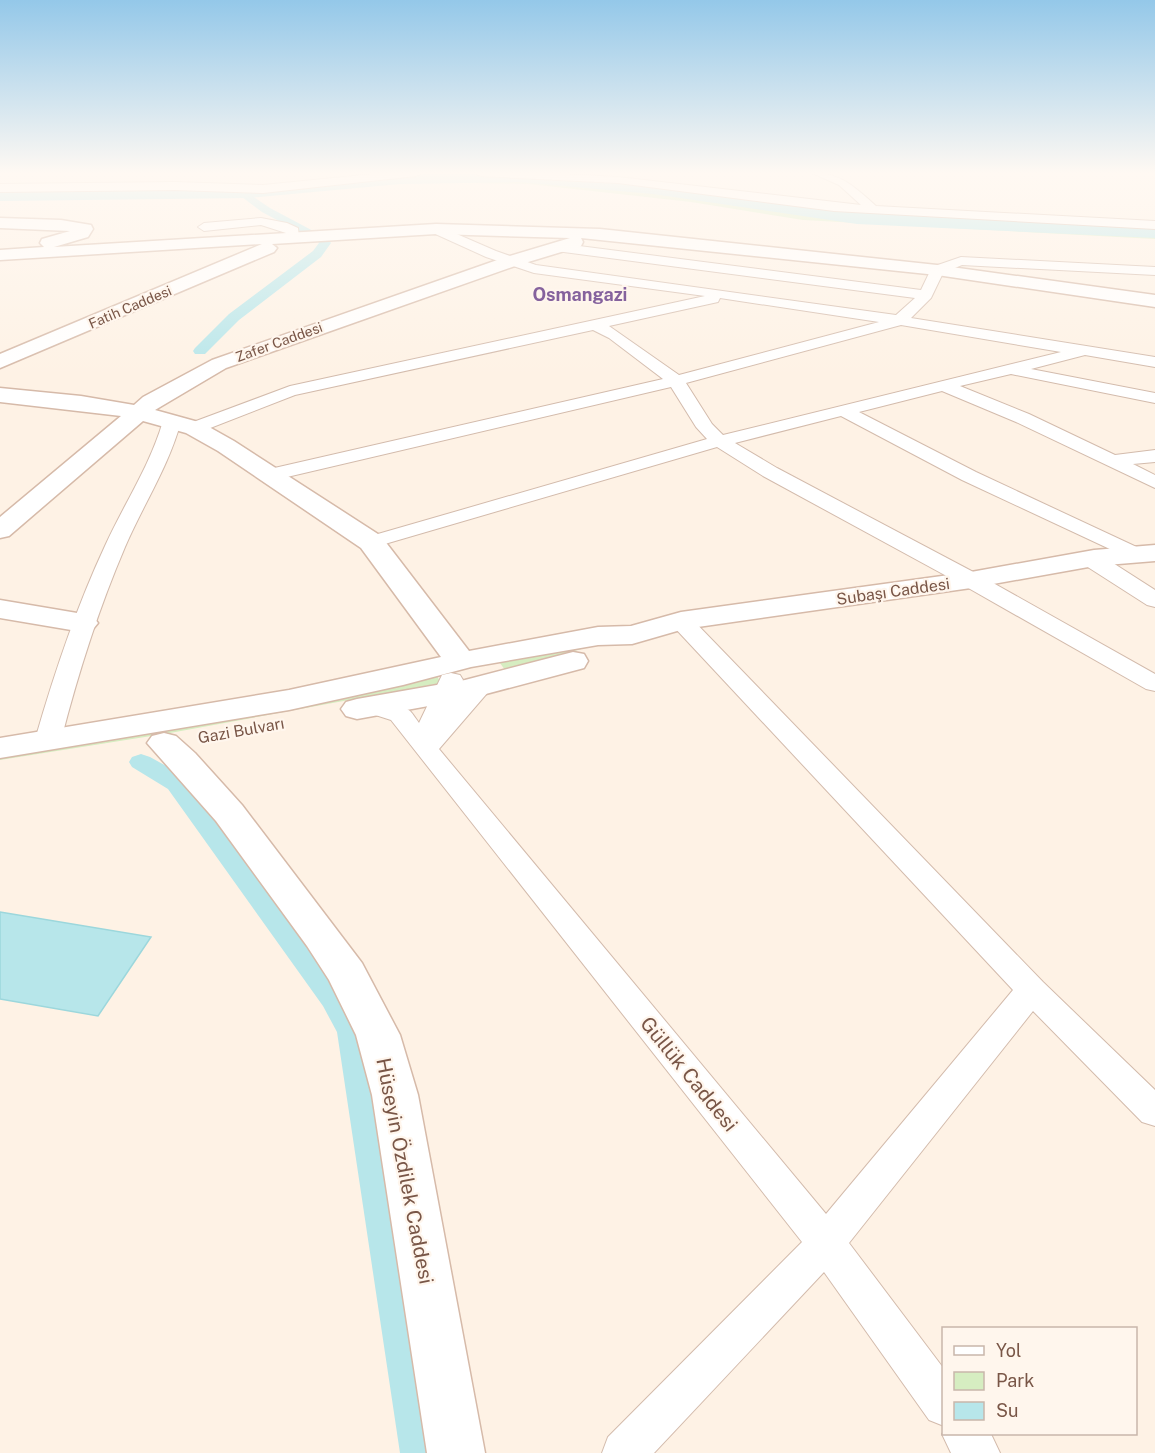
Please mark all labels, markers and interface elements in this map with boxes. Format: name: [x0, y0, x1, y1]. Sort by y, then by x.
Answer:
street label: Fatih Caddesi: [86, 282, 174, 332]
district label: Osmangazi: [533, 284, 627, 305]
street label: Zafer Caddesi: [233, 319, 325, 365]
street label: Subaşı Caddesi: [835, 574, 951, 609]
street label: Gazi Bulvarı: [196, 714, 286, 747]
street label: Güllük Caddesi: [635, 1012, 743, 1136]
street label: Hüseyin Özdilek Caddesi: [371, 1056, 440, 1286]
legend: [942, 1327, 1137, 1435]
text: Yol: [996, 1340, 1021, 1361]
text: Park: [996, 1370, 1034, 1391]
text: Su: [996, 1400, 1019, 1421]

